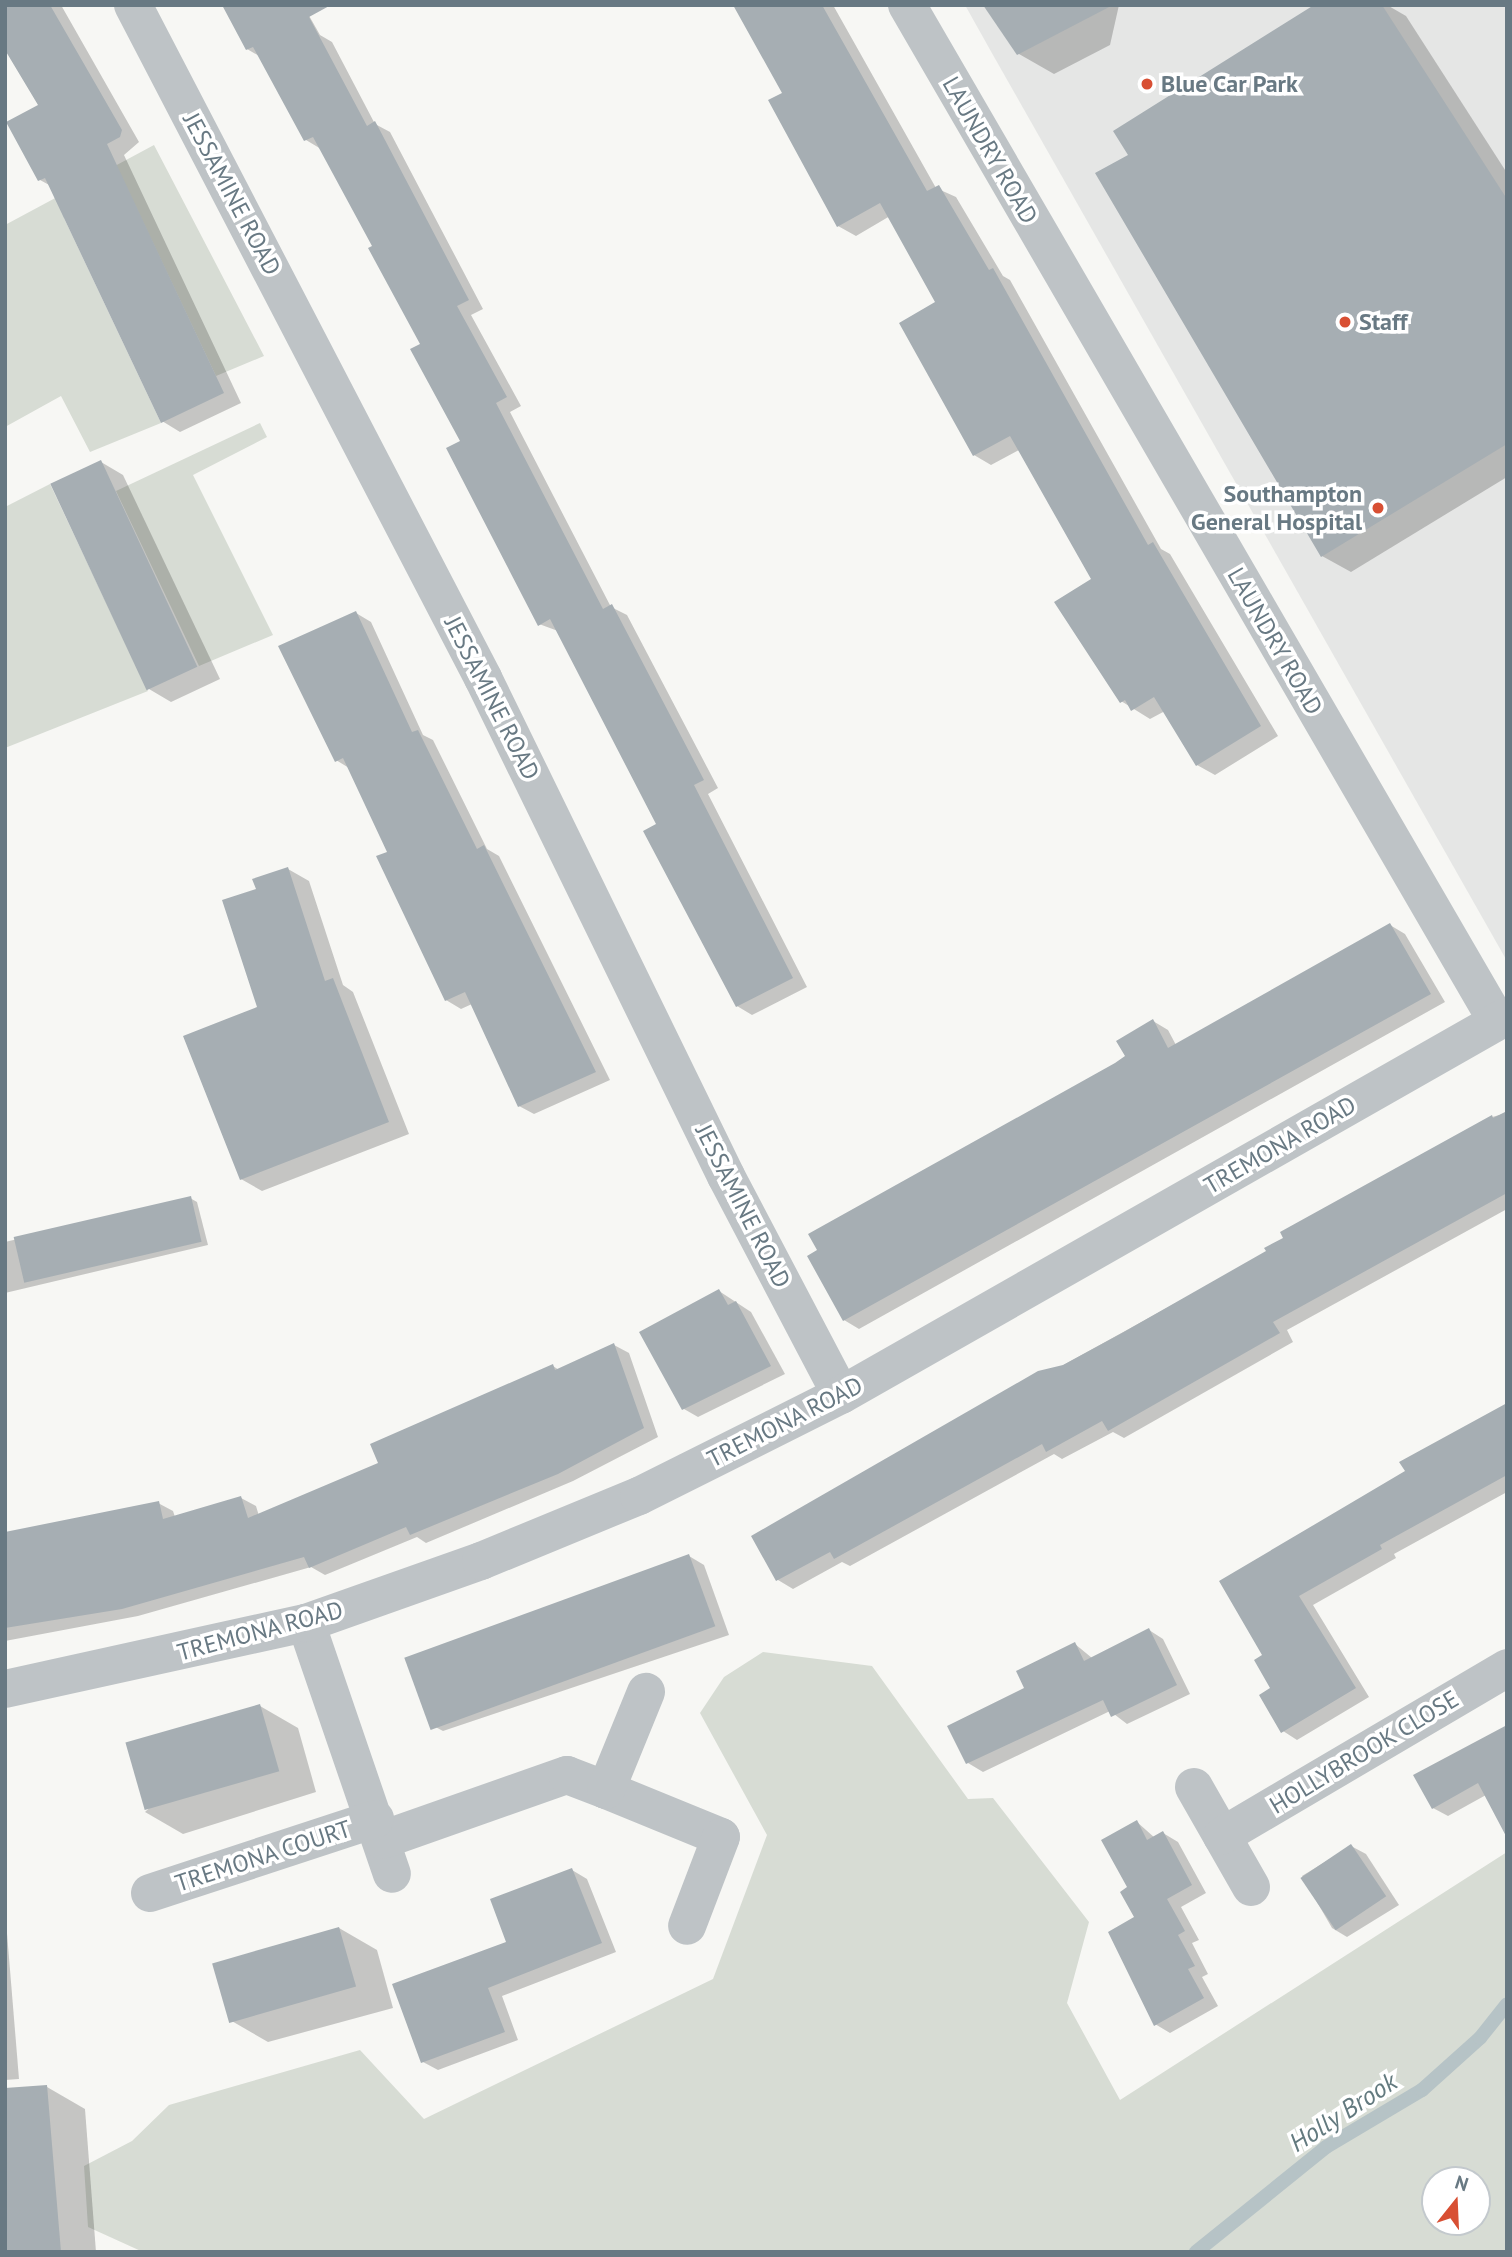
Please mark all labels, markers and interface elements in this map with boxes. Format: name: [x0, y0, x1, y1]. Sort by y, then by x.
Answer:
place label: Blue Car Park: [1161, 70, 1298, 98]
street label: LAUNDRY ROAD: [936, 71, 1044, 229]
marker: Blue Car Park: [1139, 76, 1155, 92]
street label: JESSAMINE ROAD: [177, 108, 287, 280]
place label: Staff: [1359, 308, 1407, 336]
marker: Staff: [1337, 314, 1353, 330]
place label: Southampton General Hospital: [1191, 480, 1362, 536]
marker: Southampton General Hospital: [1368, 498, 1388, 518]
street label: LAUNDRY ROAD: [1221, 562, 1329, 720]
street label: JESSAMINE ROAD: [438, 611, 546, 785]
street label: TREMONA ROAD: [1199, 1090, 1361, 1200]
street label: JESSAMINE ROAD: [689, 1119, 797, 1293]
street label: TREMONA ROAD: [702, 1370, 868, 1474]
street label: TREMONA ROAD: [174, 1595, 346, 1667]
street label: HOLLYBROOK CLOSE: [1264, 1684, 1464, 1820]
street label: TREMONA COURT: [171, 1814, 355, 1898]
water label: Holly Brook: [1283, 2066, 1403, 2158]
north arrow: [1421, 2166, 1491, 2236]
text: N: [1452, 2170, 1472, 2196]

